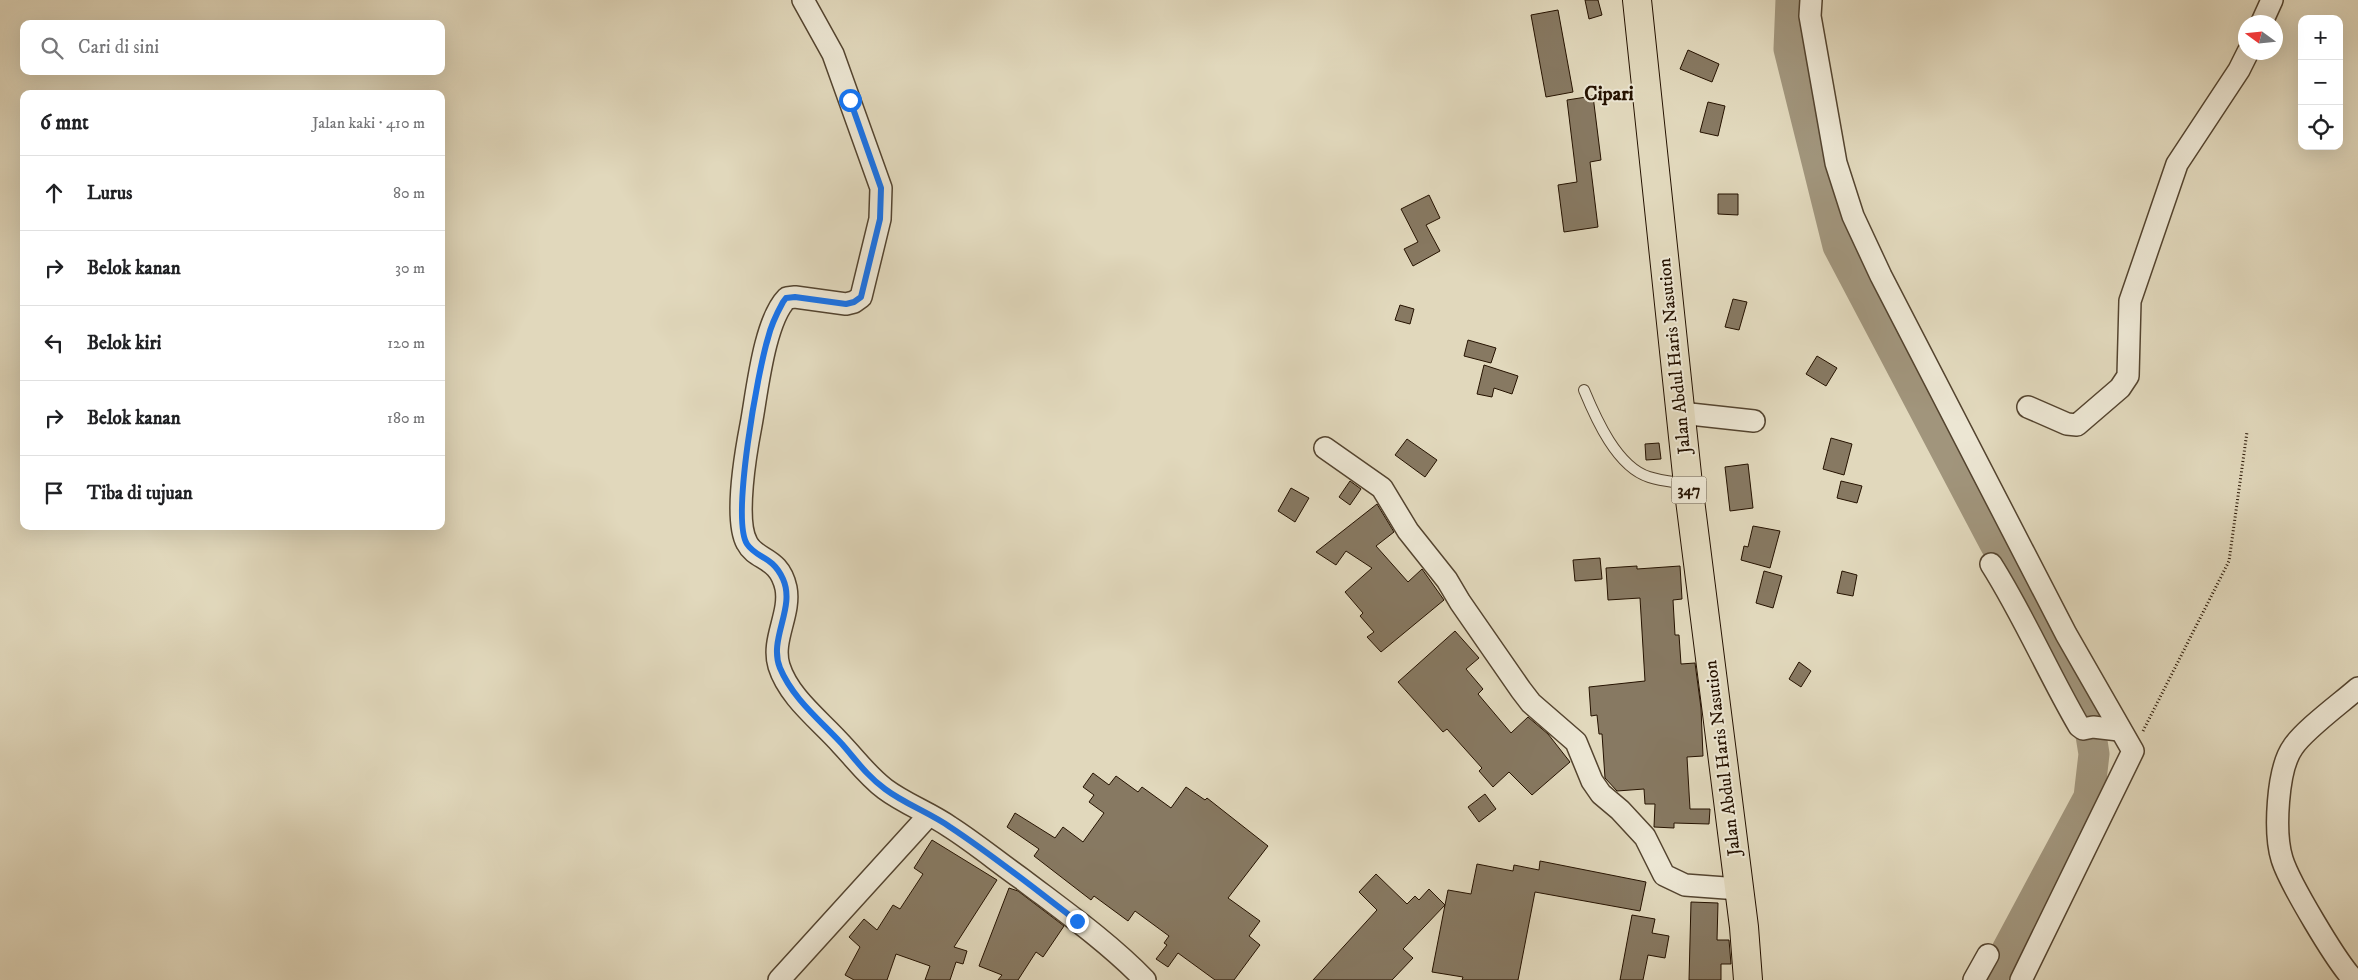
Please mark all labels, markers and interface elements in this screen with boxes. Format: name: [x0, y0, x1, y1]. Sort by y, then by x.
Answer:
north arrow: [2238, 15, 2283, 60]
map controls: [2298, 15, 2343, 150]
button: +: [2298, 15, 2343, 60]
search box: [20, 20, 445, 75]
icon: search: [38, 34, 66, 62]
text: Cari di sini: [78, 36, 159, 59]
button: −: [2298, 60, 2343, 105]
district label: Cipari: [1584, 82, 1634, 107]
route start: [839, 89, 862, 112]
button: locate: [2298, 105, 2343, 150]
text: 6 mnt: [40, 110, 89, 136]
text: Jalan kaki · 410 m: [312, 113, 425, 133]
icon: ahead: [40, 179, 68, 207]
text: Lurus: [87, 182, 132, 205]
text: 80 m: [393, 183, 425, 203]
icon: right: [40, 254, 68, 282]
street label: Jalan Abdul Haris Nasution: [1654, 256, 1696, 457]
text: Belok kanan: [87, 257, 181, 280]
text: 30 m: [395, 258, 425, 278]
icon: left: [40, 329, 68, 357]
text: Belok kiri: [87, 332, 161, 355]
text: 120 m: [387, 333, 425, 353]
icon: right: [40, 404, 68, 432]
text: Belok kanan: [87, 407, 181, 430]
text: 180 m: [387, 408, 425, 428]
road number: 347: [1672, 476, 1706, 504]
icon: arrive: [40, 479, 68, 507]
text: Tiba di tujuan: [87, 482, 193, 505]
street label: Jalan Abdul Haris Nasution: [1700, 658, 1746, 859]
route end: [1066, 910, 1089, 933]

